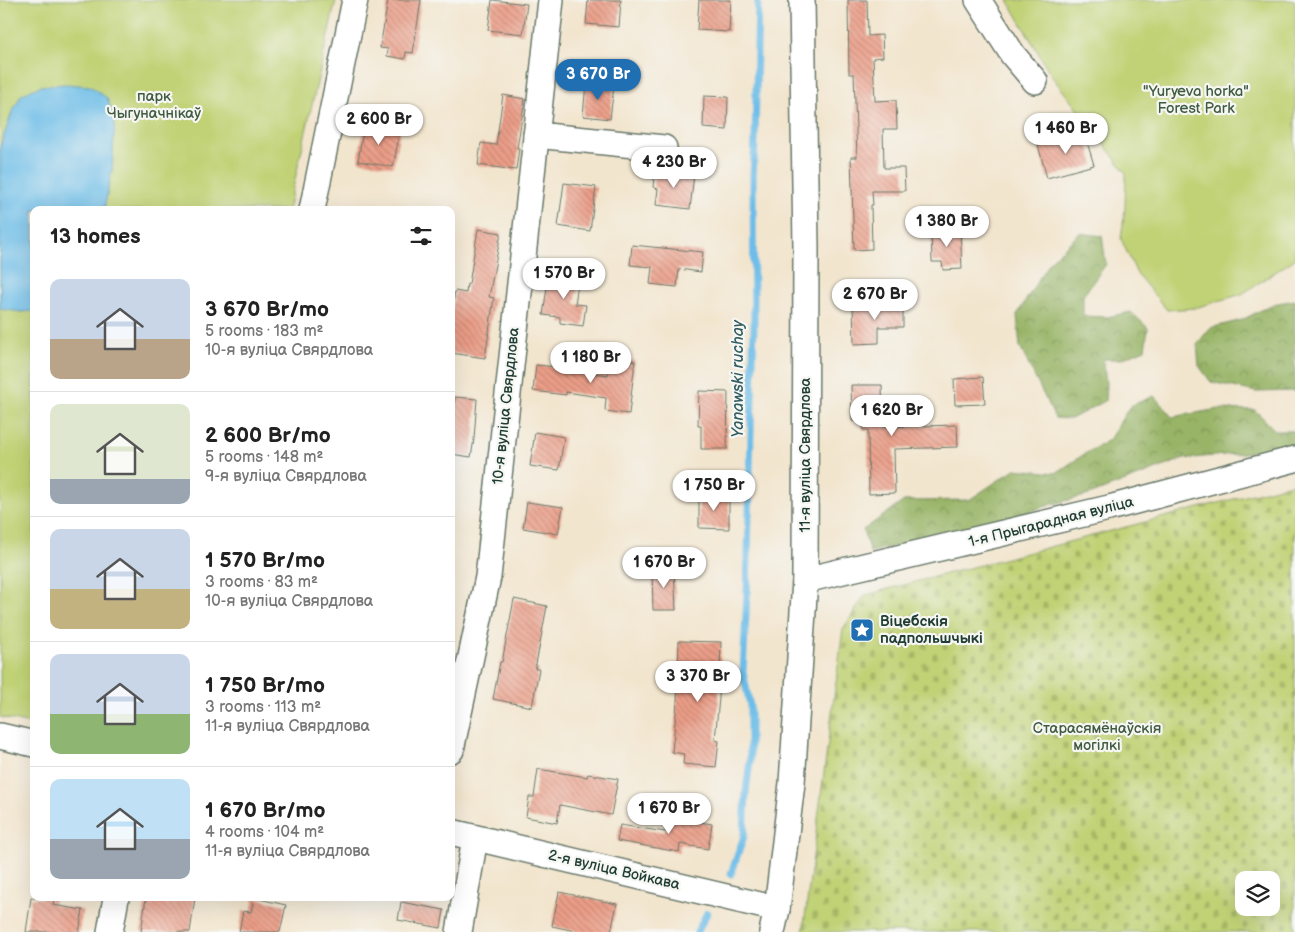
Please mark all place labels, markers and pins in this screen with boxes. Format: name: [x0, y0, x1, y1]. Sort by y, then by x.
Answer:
pin: 3 670 Br: [546, 58, 650, 101]
pin: 2 600 Br: [327, 104, 431, 146]
pin: 1 460 Br: [1014, 112, 1118, 155]
pin: 4 230 Br: [622, 146, 726, 189]
pin: 1 380 Br: [895, 206, 999, 248]
pin: 1 570 Br: [512, 258, 616, 300]
pin: 2 670 Br: [823, 278, 927, 321]
pin: 1 180 Br: [539, 342, 643, 384]
pin: 1 620 Br: [840, 394, 944, 437]
pin: 1 750 Br: [662, 470, 766, 512]
pin: 1 670 Br: [612, 546, 716, 589]
place label: Віцебскія падпольшчыкі: [880, 612, 983, 648]
place icon: Віцебскія падпольшчыкі: [849, 617, 875, 643]
pin: 3 370 Br: [646, 660, 750, 703]
pin: 1 670 Br: [617, 792, 721, 835]

